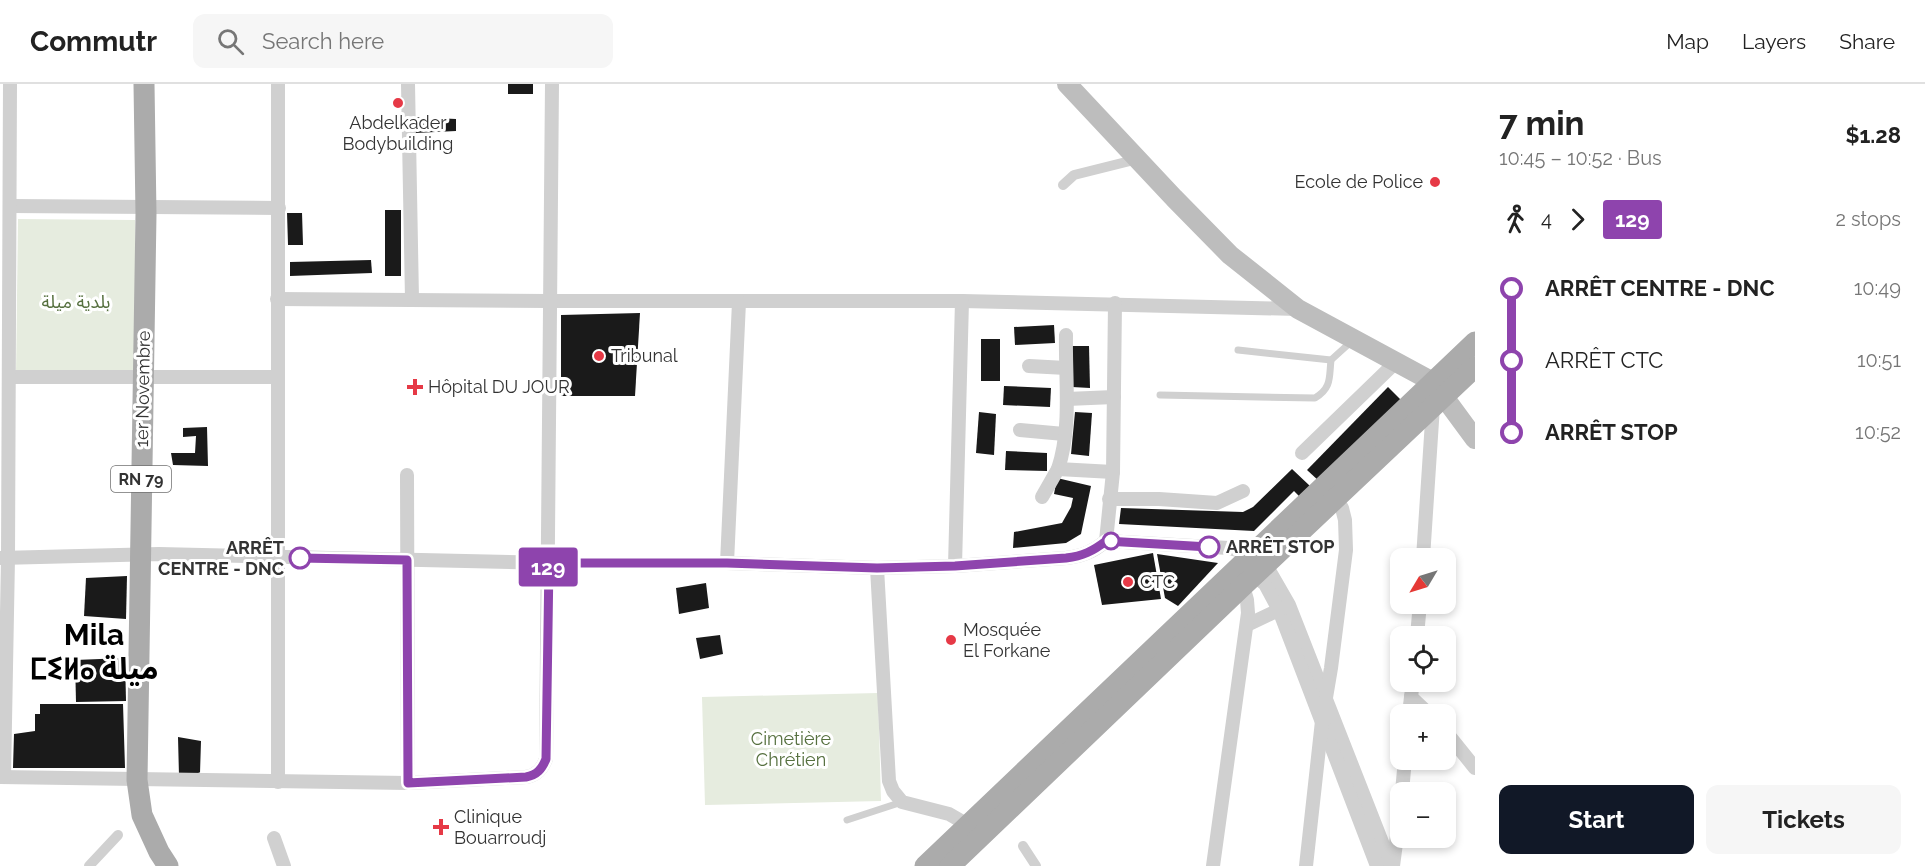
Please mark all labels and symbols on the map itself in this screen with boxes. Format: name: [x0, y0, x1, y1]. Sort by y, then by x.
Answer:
marker: Abdelkader Bodybuilding: [391, 96, 405, 110]
place label: Abdelkader Bodybuilding: [342, 112, 454, 154]
place label: Ecole de Police: [1294, 171, 1423, 192]
marker: Ecole de Police: [1428, 175, 1442, 189]
park label: بلدية ميلة: [42, 291, 110, 312]
street label: 1er Novembre: [131, 330, 154, 448]
place label: Tribunal: [611, 345, 678, 366]
marker: Tribunal: [592, 349, 606, 363]
place label: Hôpital DU JOUR: [428, 376, 570, 397]
marker: Hôpital DU JOUR: [406, 378, 424, 396]
road number: RN 79: [111, 466, 171, 492]
unlabelled marker: [1102, 532, 1120, 550]
marker: ARRÊT STOP: [1198, 536, 1220, 558]
place label: ARRÊT STOP: [1226, 536, 1335, 557]
place label: ARRÊT CENTRE - DNC: [158, 537, 284, 579]
marker: ARRÊT CENTRE - DNC: [289, 547, 311, 569]
line badge: 129: [514, 548, 582, 586]
north arrow: [1390, 548, 1456, 614]
place label: CTC: [1140, 571, 1175, 592]
marker: CTC: [1121, 575, 1135, 589]
district label: Mila ⵎⵉⵍⴰ ميلة: [30, 617, 158, 686]
place label: Mosquée El Forkane: [963, 619, 1051, 661]
marker: Mosquée El Forkane: [944, 633, 958, 647]
park label: Cimetière Chrétien: [751, 728, 832, 770]
place label: Clinique Bouarroudj: [454, 806, 546, 848]
marker: Clinique Bouarroudj: [432, 818, 450, 836]

